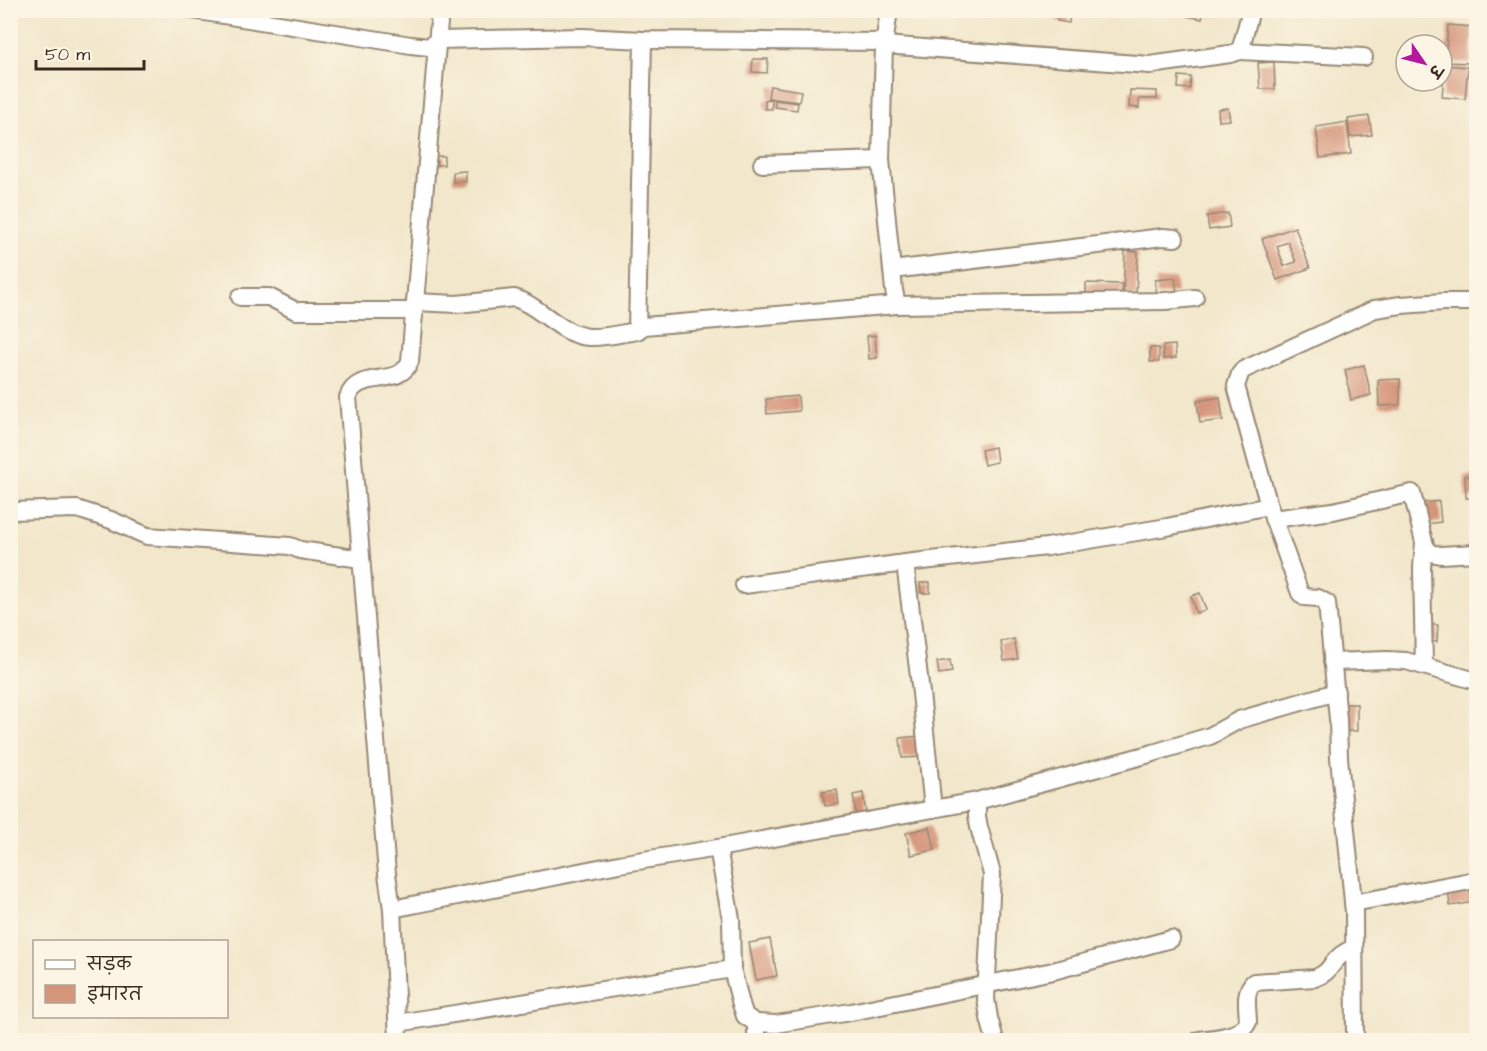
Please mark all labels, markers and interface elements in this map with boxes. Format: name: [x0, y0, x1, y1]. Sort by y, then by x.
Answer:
scale bar: [36, 33, 144, 71]
north arrow: [1394, 33, 1454, 93]
text: 50 m: [45, 42, 90, 67]
text: उ: [1423, 59, 1449, 83]
legend: [33, 940, 228, 1018]
text: सड़क: [86, 952, 132, 977]
text: इमारत: [87, 982, 143, 1007]

